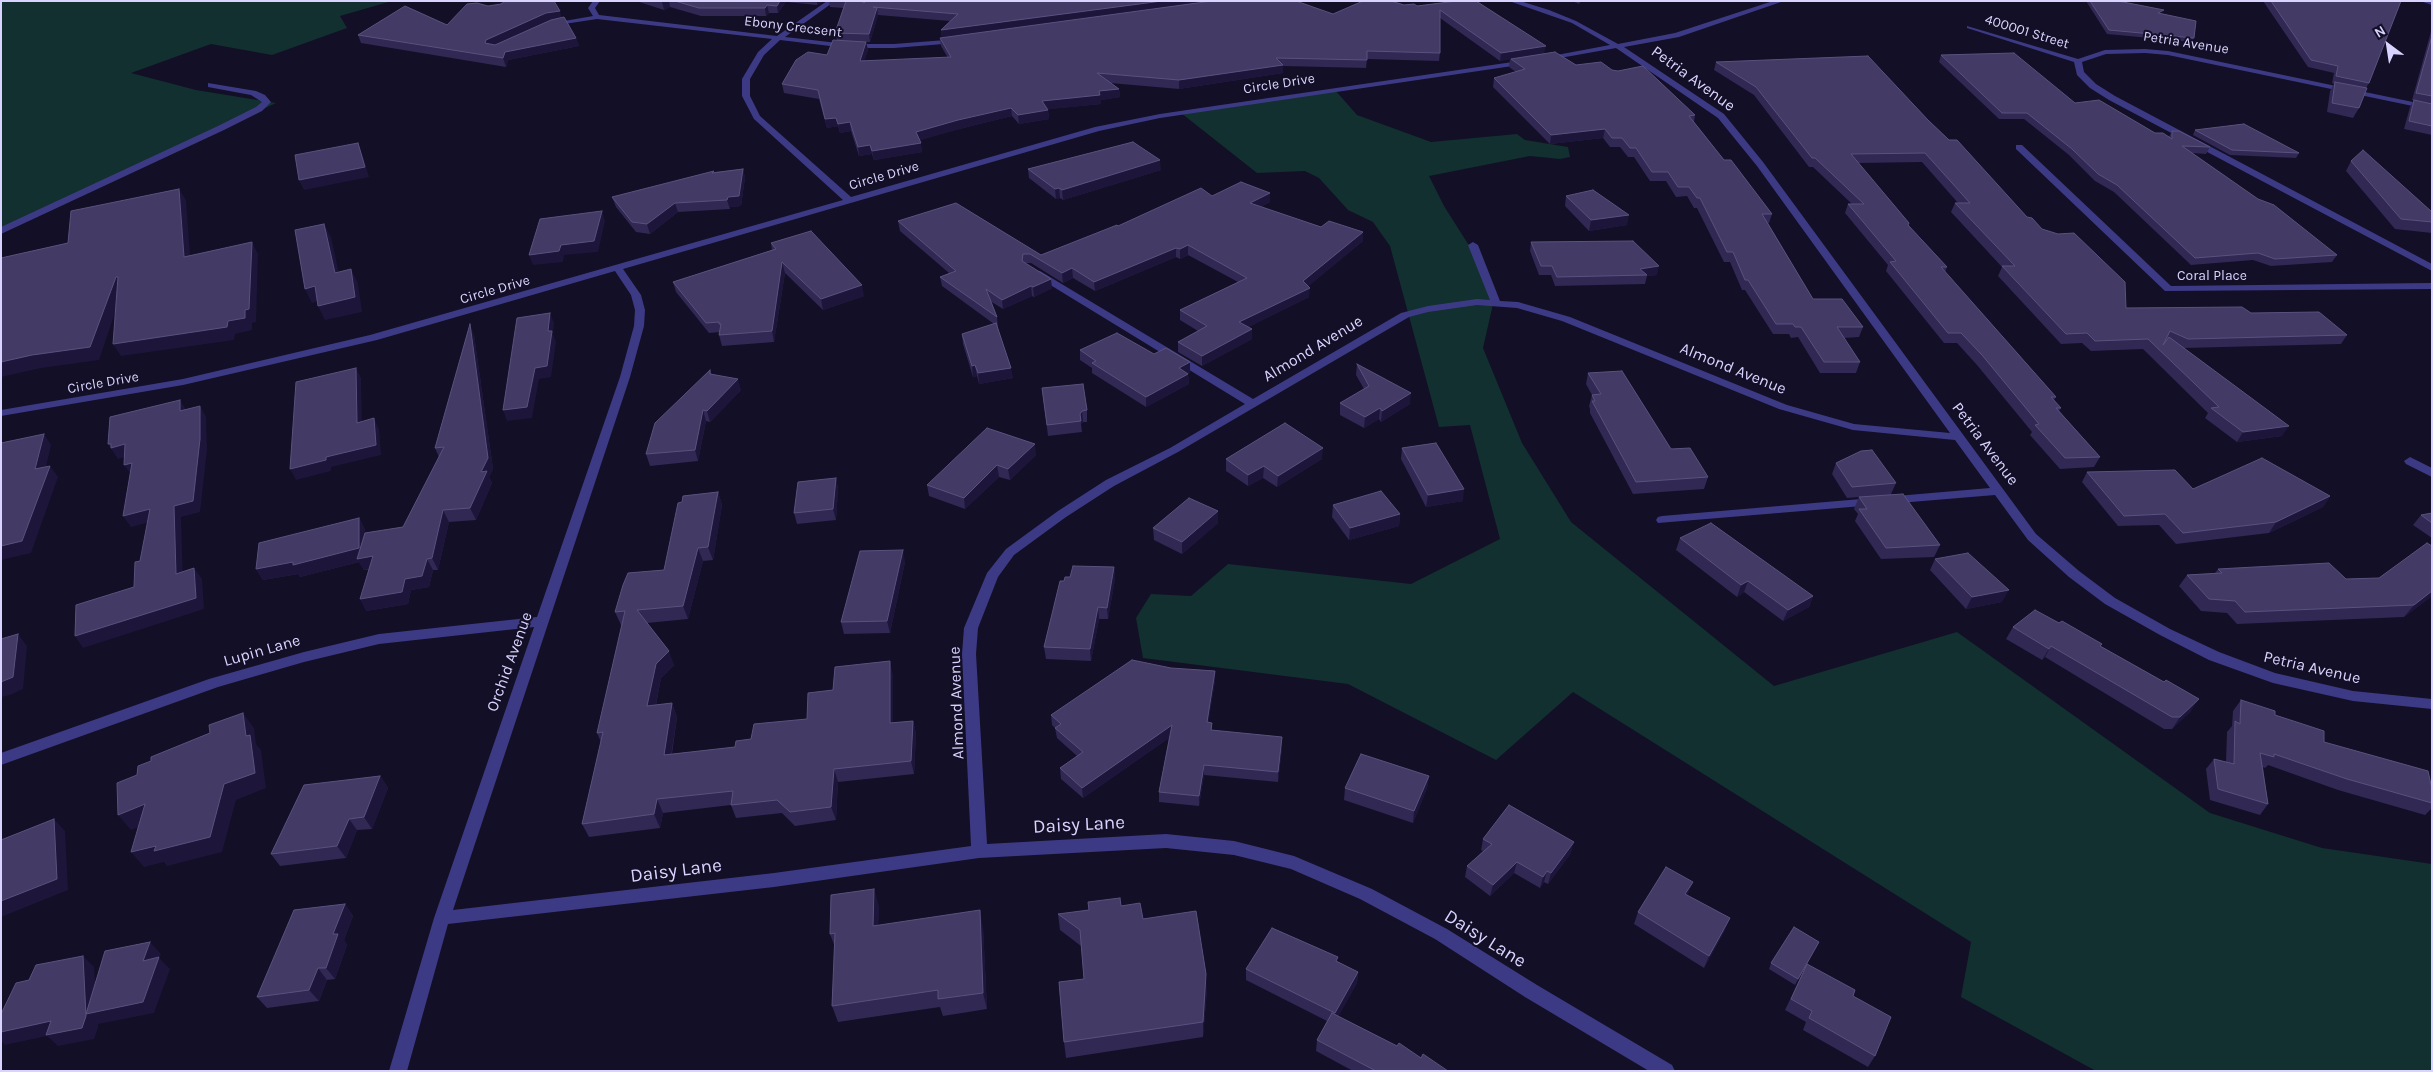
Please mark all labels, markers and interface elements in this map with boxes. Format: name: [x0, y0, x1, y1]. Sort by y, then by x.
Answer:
street label: 400001 Street: [1983, 11, 2071, 53]
street label: Ebony Crecsent: [743, 13, 843, 41]
north arrow: [2363, 20, 2413, 70]
text: N: [2371, 22, 2389, 42]
street label: Petria Avenue: [2142, 28, 2230, 58]
street label: Petria Avenue: [1647, 42, 1739, 116]
street label: Circle Drive: [1242, 70, 1316, 98]
street label: Circle Drive: [847, 158, 921, 194]
street label: Coral Place: [2177, 268, 2247, 284]
street label: Circle Drive: [458, 272, 532, 308]
street label: Almond Avenue: [1260, 312, 1366, 386]
street label: Almond Avenue: [1677, 339, 1789, 399]
street label: Circle Drive: [66, 368, 140, 398]
street label: Petria Avenue: [1948, 399, 2022, 489]
street label: Orchid Avenue: [483, 610, 537, 714]
street label: Lupin Lane: [221, 631, 303, 671]
street label: Almond Avenue: [945, 646, 969, 760]
street label: Petria Avenue: [2262, 648, 2362, 688]
street label: Daisy Lane: [1032, 811, 1126, 839]
street label: Daisy Lane: [629, 854, 723, 888]
street label: Daisy Lane: [1440, 905, 1530, 973]

